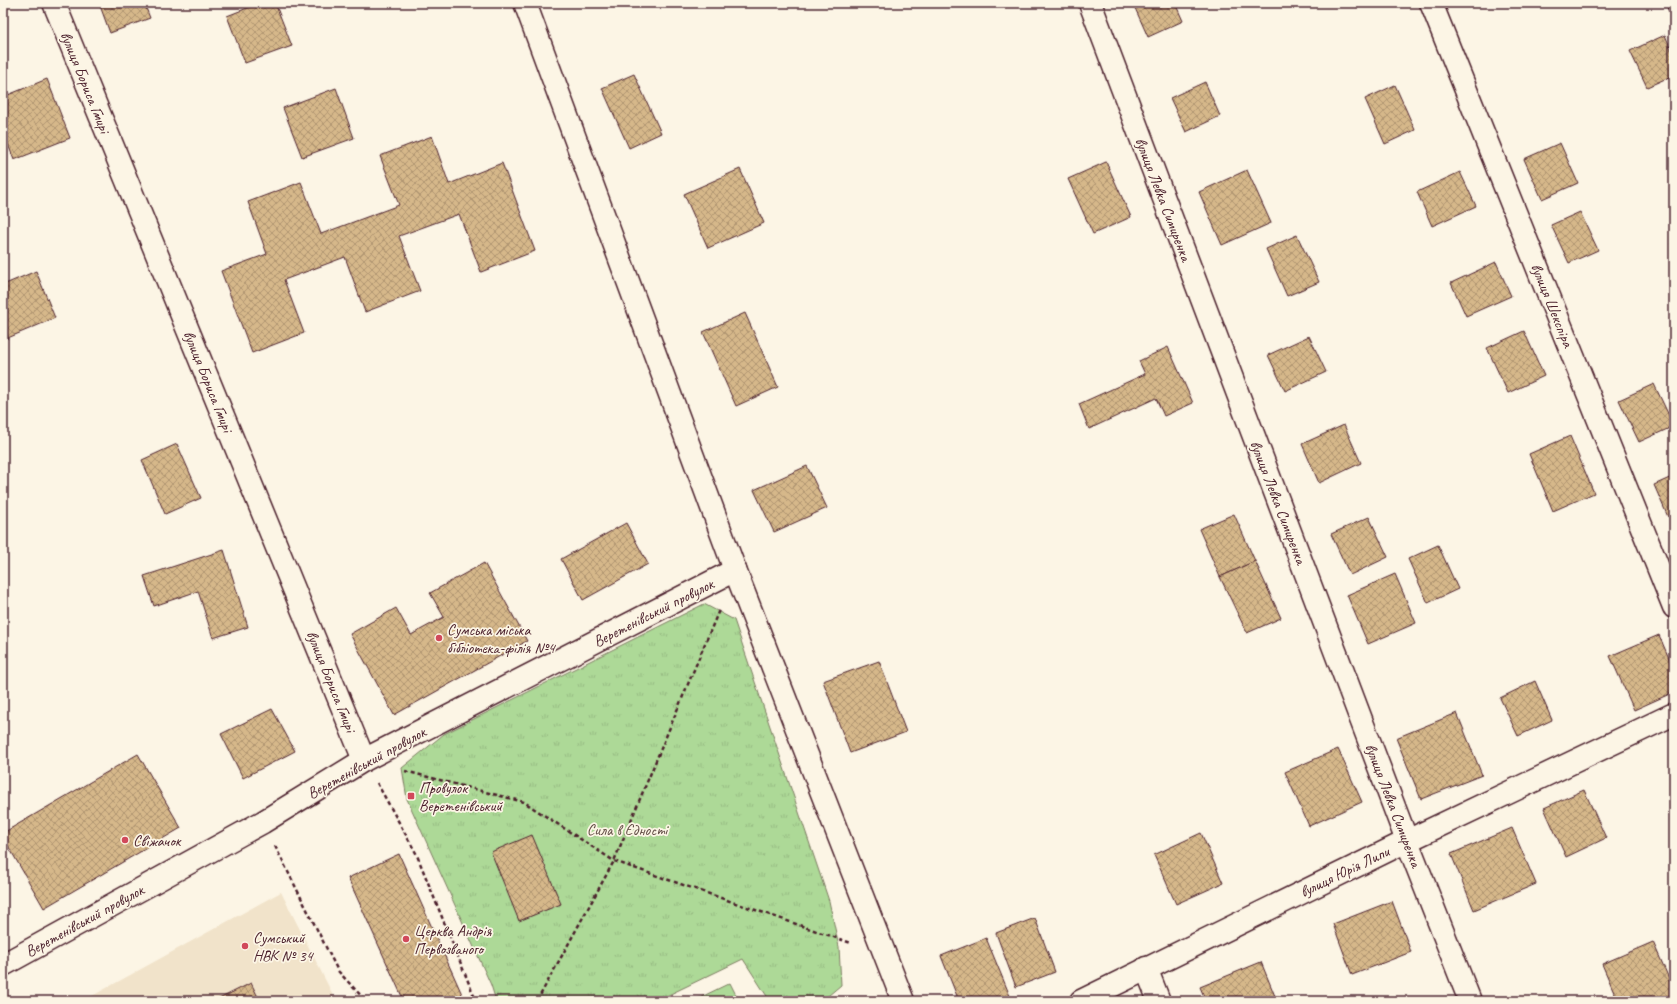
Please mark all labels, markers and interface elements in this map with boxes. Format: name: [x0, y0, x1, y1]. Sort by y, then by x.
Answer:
street label: вулиця Бориса Гмирі: [56, 29, 115, 138]
street label: вулиця Левка Симиренка: [1130, 135, 1196, 265]
street label: вулиця Шекспіра: [1526, 260, 1578, 351]
street label: вулиця Бориса Гмирі: [179, 328, 238, 437]
street label: вулиця Левка Симиренка: [1245, 438, 1311, 568]
street label: Веретенівський провулок: [590, 573, 718, 652]
place label: Сумська міська бібліотека-філія №4: [447, 620, 556, 658]
street label: вулиця Бориса Гмирі: [302, 628, 361, 737]
marker: Сумська міська бібліотека-філія №4: [434, 633, 444, 643]
street label: Веретенівський провулок: [304, 722, 430, 804]
street label: вулиця Левка Симиренка: [1360, 741, 1426, 871]
place label: Провулок Веретенівський: [419, 778, 503, 816]
marker: Провулок Веретенівський: [406, 791, 416, 801]
park label: Сила в Єдності: [587, 820, 669, 840]
place label: Свіжачок: [133, 831, 182, 851]
marker: Свіжачок: [120, 835, 130, 845]
street label: вулиця Юрія Липи: [1297, 841, 1393, 902]
street label: Веретенівський провулок: [22, 880, 148, 962]
place label: Церква Андрія Первозваного: [414, 921, 492, 959]
place label: Сумський НВК № 34: [253, 928, 315, 966]
marker: Церква Андрія Первозваного: [401, 934, 411, 944]
marker: Сумський НВК № 34: [240, 941, 250, 951]

